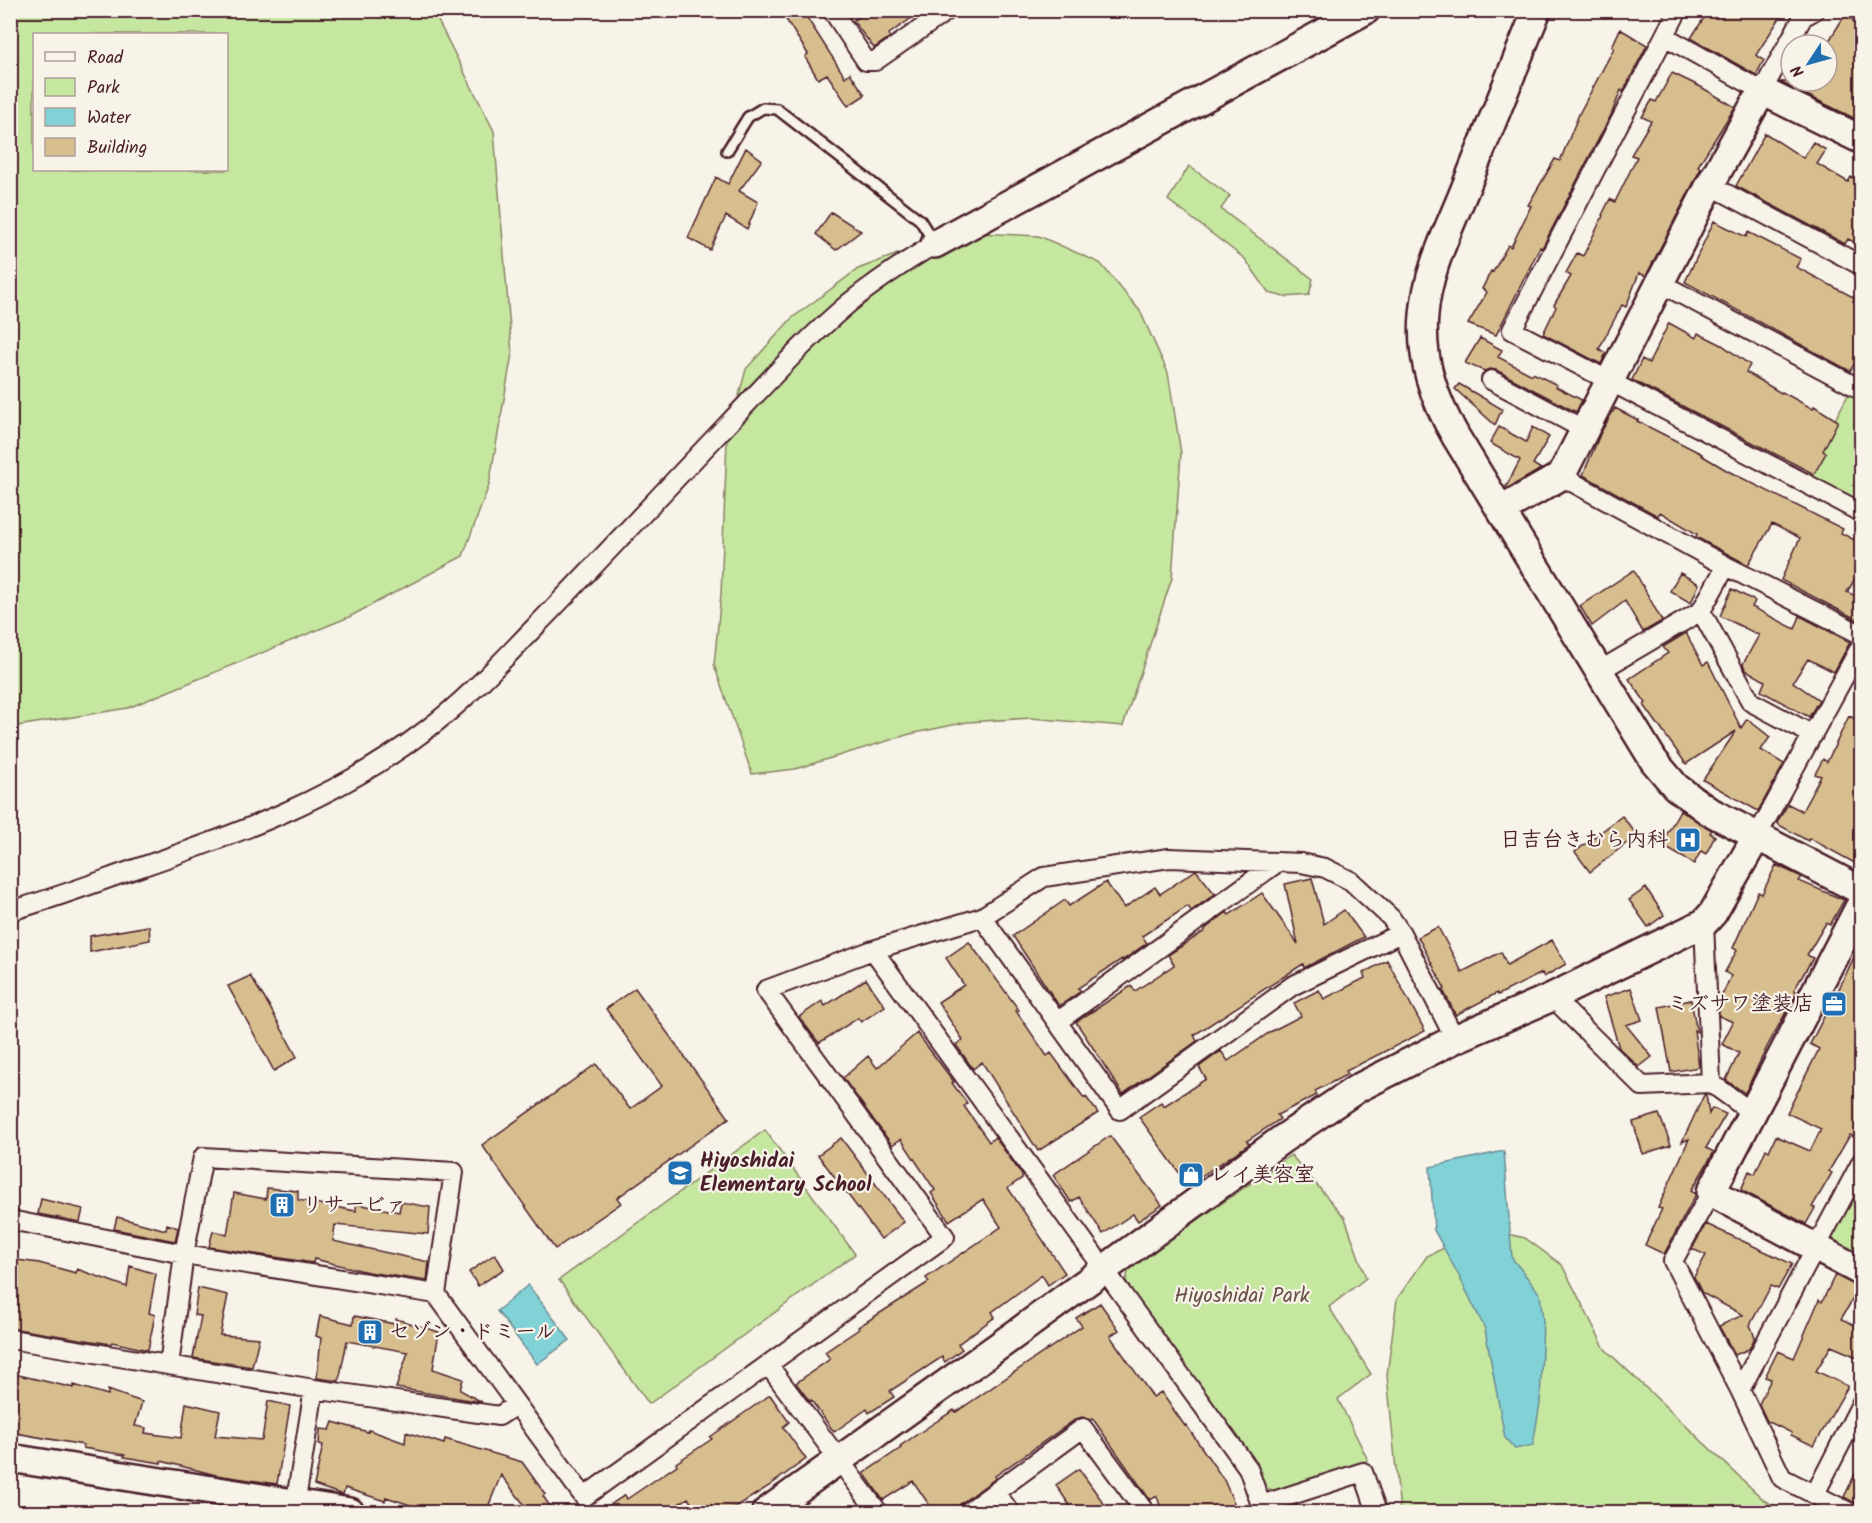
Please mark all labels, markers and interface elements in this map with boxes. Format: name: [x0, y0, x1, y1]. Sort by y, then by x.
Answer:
legend: [33, 33, 228, 171]
north arrow: [1779, 33, 1839, 93]
text: Road: [87, 44, 124, 73]
text: N: [1785, 59, 1811, 82]
text: Park: [87, 74, 120, 103]
text: Water: [87, 104, 132, 133]
text: Building: [87, 134, 147, 163]
place label: 日吉台きむら内科: [1500, 824, 1668, 857]
hospital icon: 日吉台きむら内科: [1673, 825, 1703, 855]
place label: ミズサワ塗装店: [1667, 988, 1814, 1021]
office icon: ミズサワ塗装店: [1819, 989, 1849, 1019]
place label: Hiyoshidai Elementary School: [700, 1145, 872, 1202]
school or university icon: Hiyoshidai Elementary School: [665, 1158, 695, 1188]
place label: レイ美容室: [1210, 1159, 1315, 1192]
shop icon: レイ美容室: [1176, 1160, 1206, 1190]
place label: リサービァ: [302, 1189, 407, 1222]
building icon: リサービァ: [267, 1190, 297, 1220]
park label: Hiyoshidai Park: [1174, 1280, 1310, 1313]
place label: セゾン・ドミール: [389, 1316, 556, 1349]
building icon: セゾン・ドミール: [355, 1317, 385, 1347]

